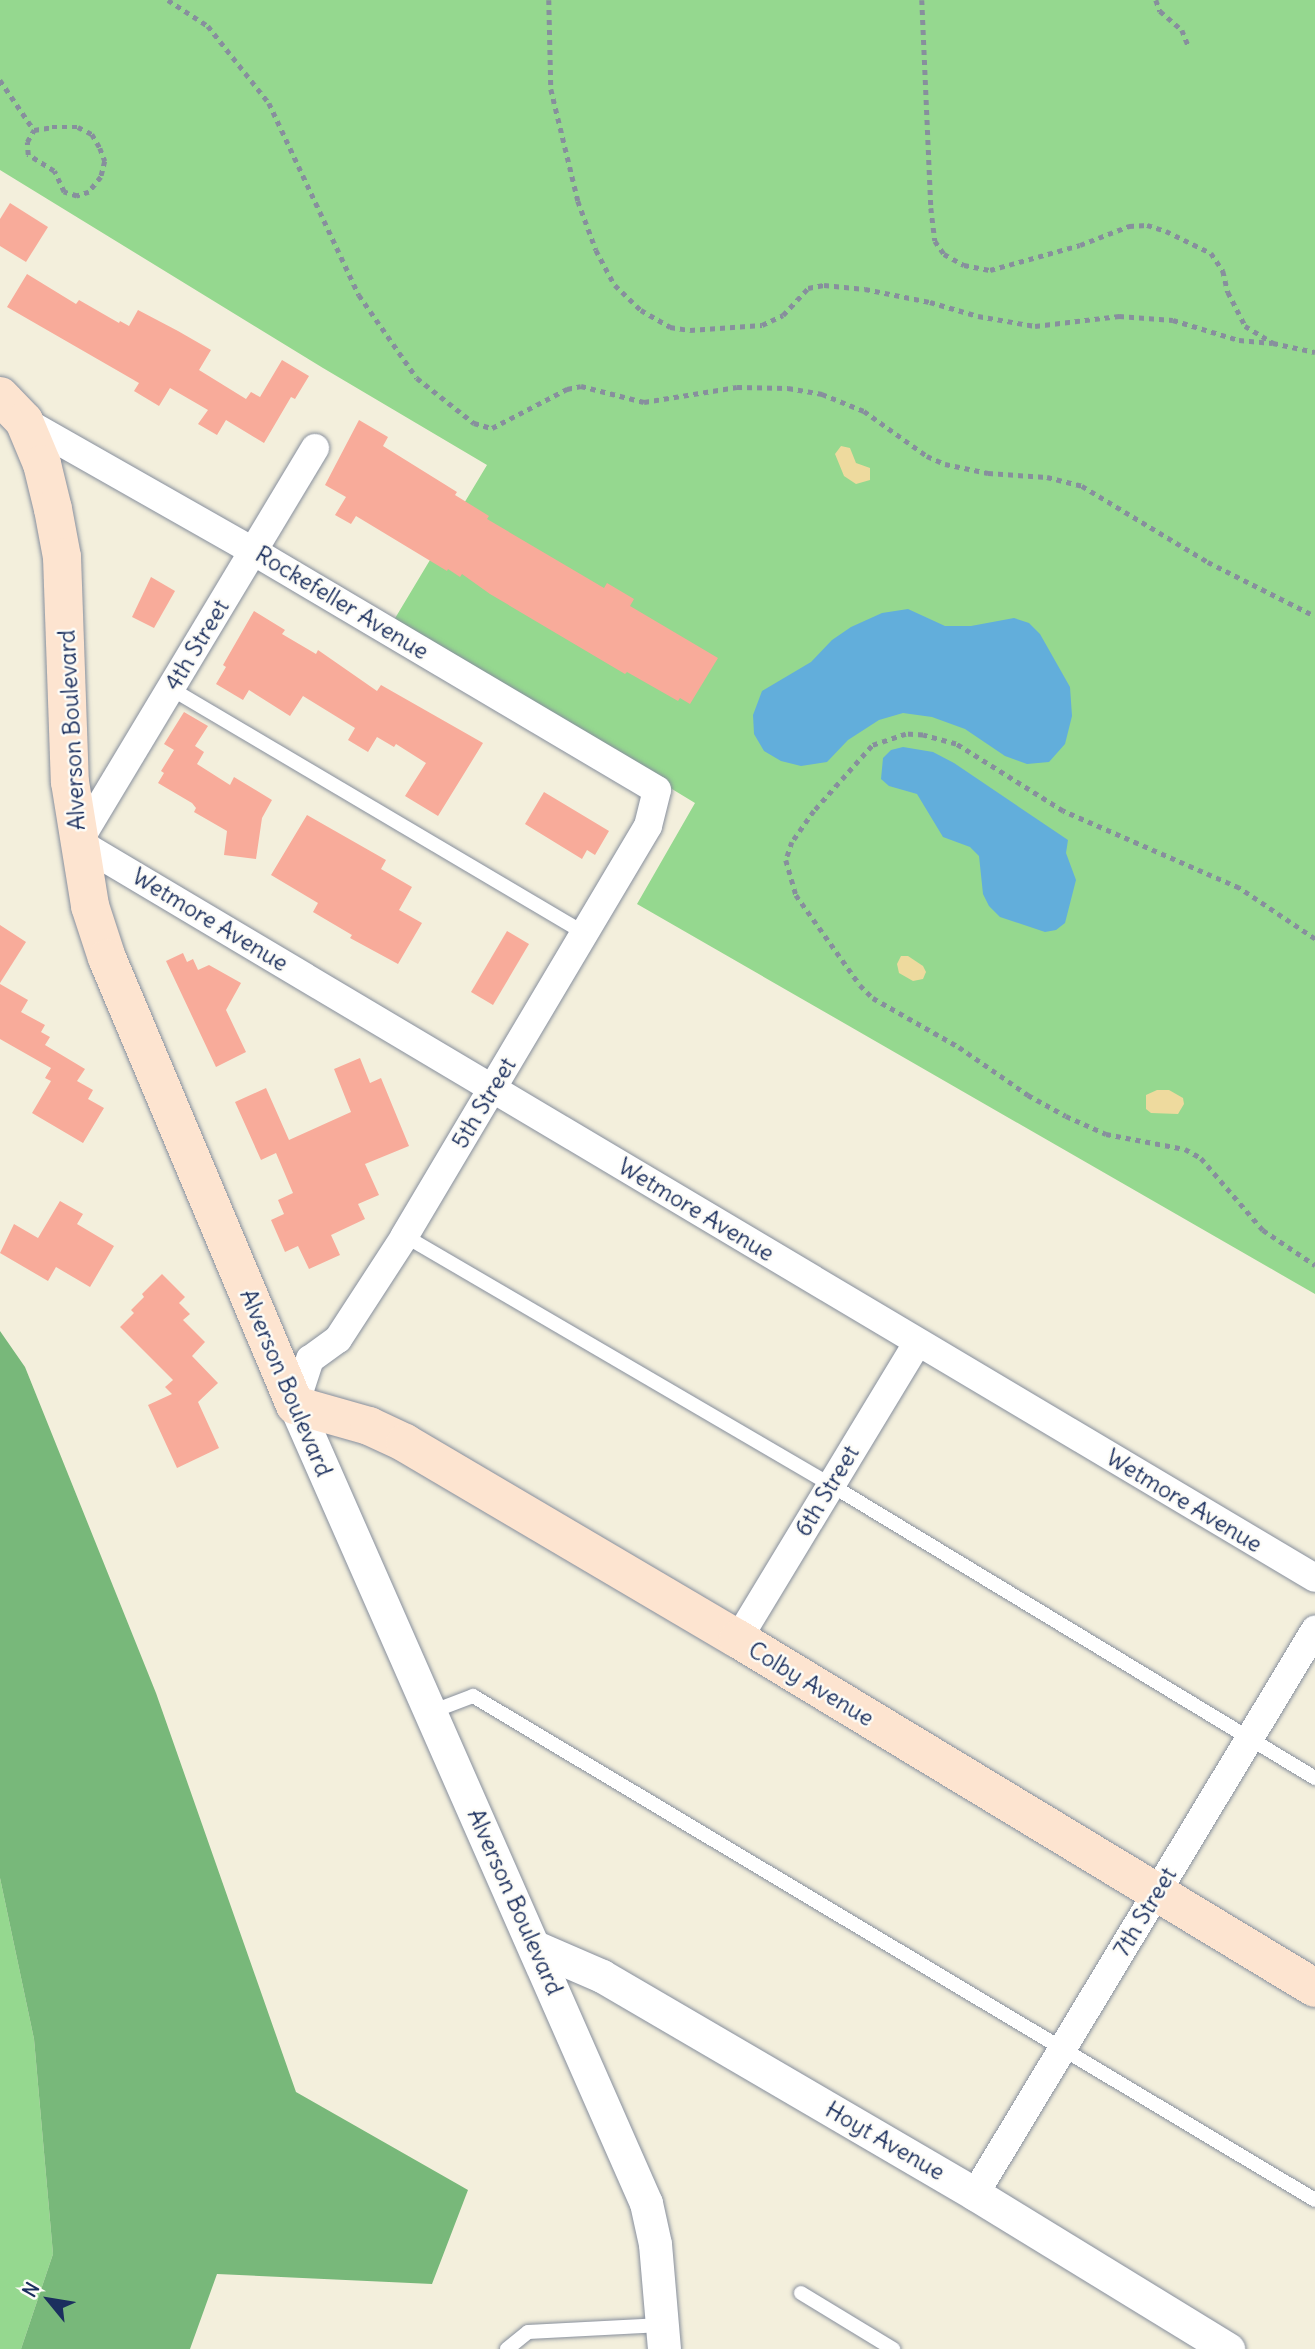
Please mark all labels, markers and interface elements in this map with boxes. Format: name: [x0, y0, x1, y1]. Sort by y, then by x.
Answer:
street label: Rockefeller Avenue: [250, 540, 434, 666]
street label: 4th Street: [159, 595, 235, 695]
street label: Alverson Boulevard: [53, 629, 91, 831]
street label: Wetmore Avenue: [127, 863, 293, 977]
street label: 5th Street: [446, 1053, 522, 1153]
street label: Wetmore Avenue: [613, 1153, 779, 1267]
street label: Alverson Boulevard: [234, 1285, 338, 1481]
street label: 6th Street: [789, 1441, 865, 1541]
street label: Wetmore Avenue: [1101, 1444, 1267, 1558]
street label: Colby Avenue: [743, 1636, 879, 1732]
street label: Alverson Boulevard: [462, 1805, 568, 1999]
street label: 7th Street: [1108, 1862, 1182, 1962]
street label: Hoyt Avenue: [821, 2096, 949, 2186]
north arrow: [14, 2265, 84, 2335]
text: N: [17, 2278, 44, 2301]

